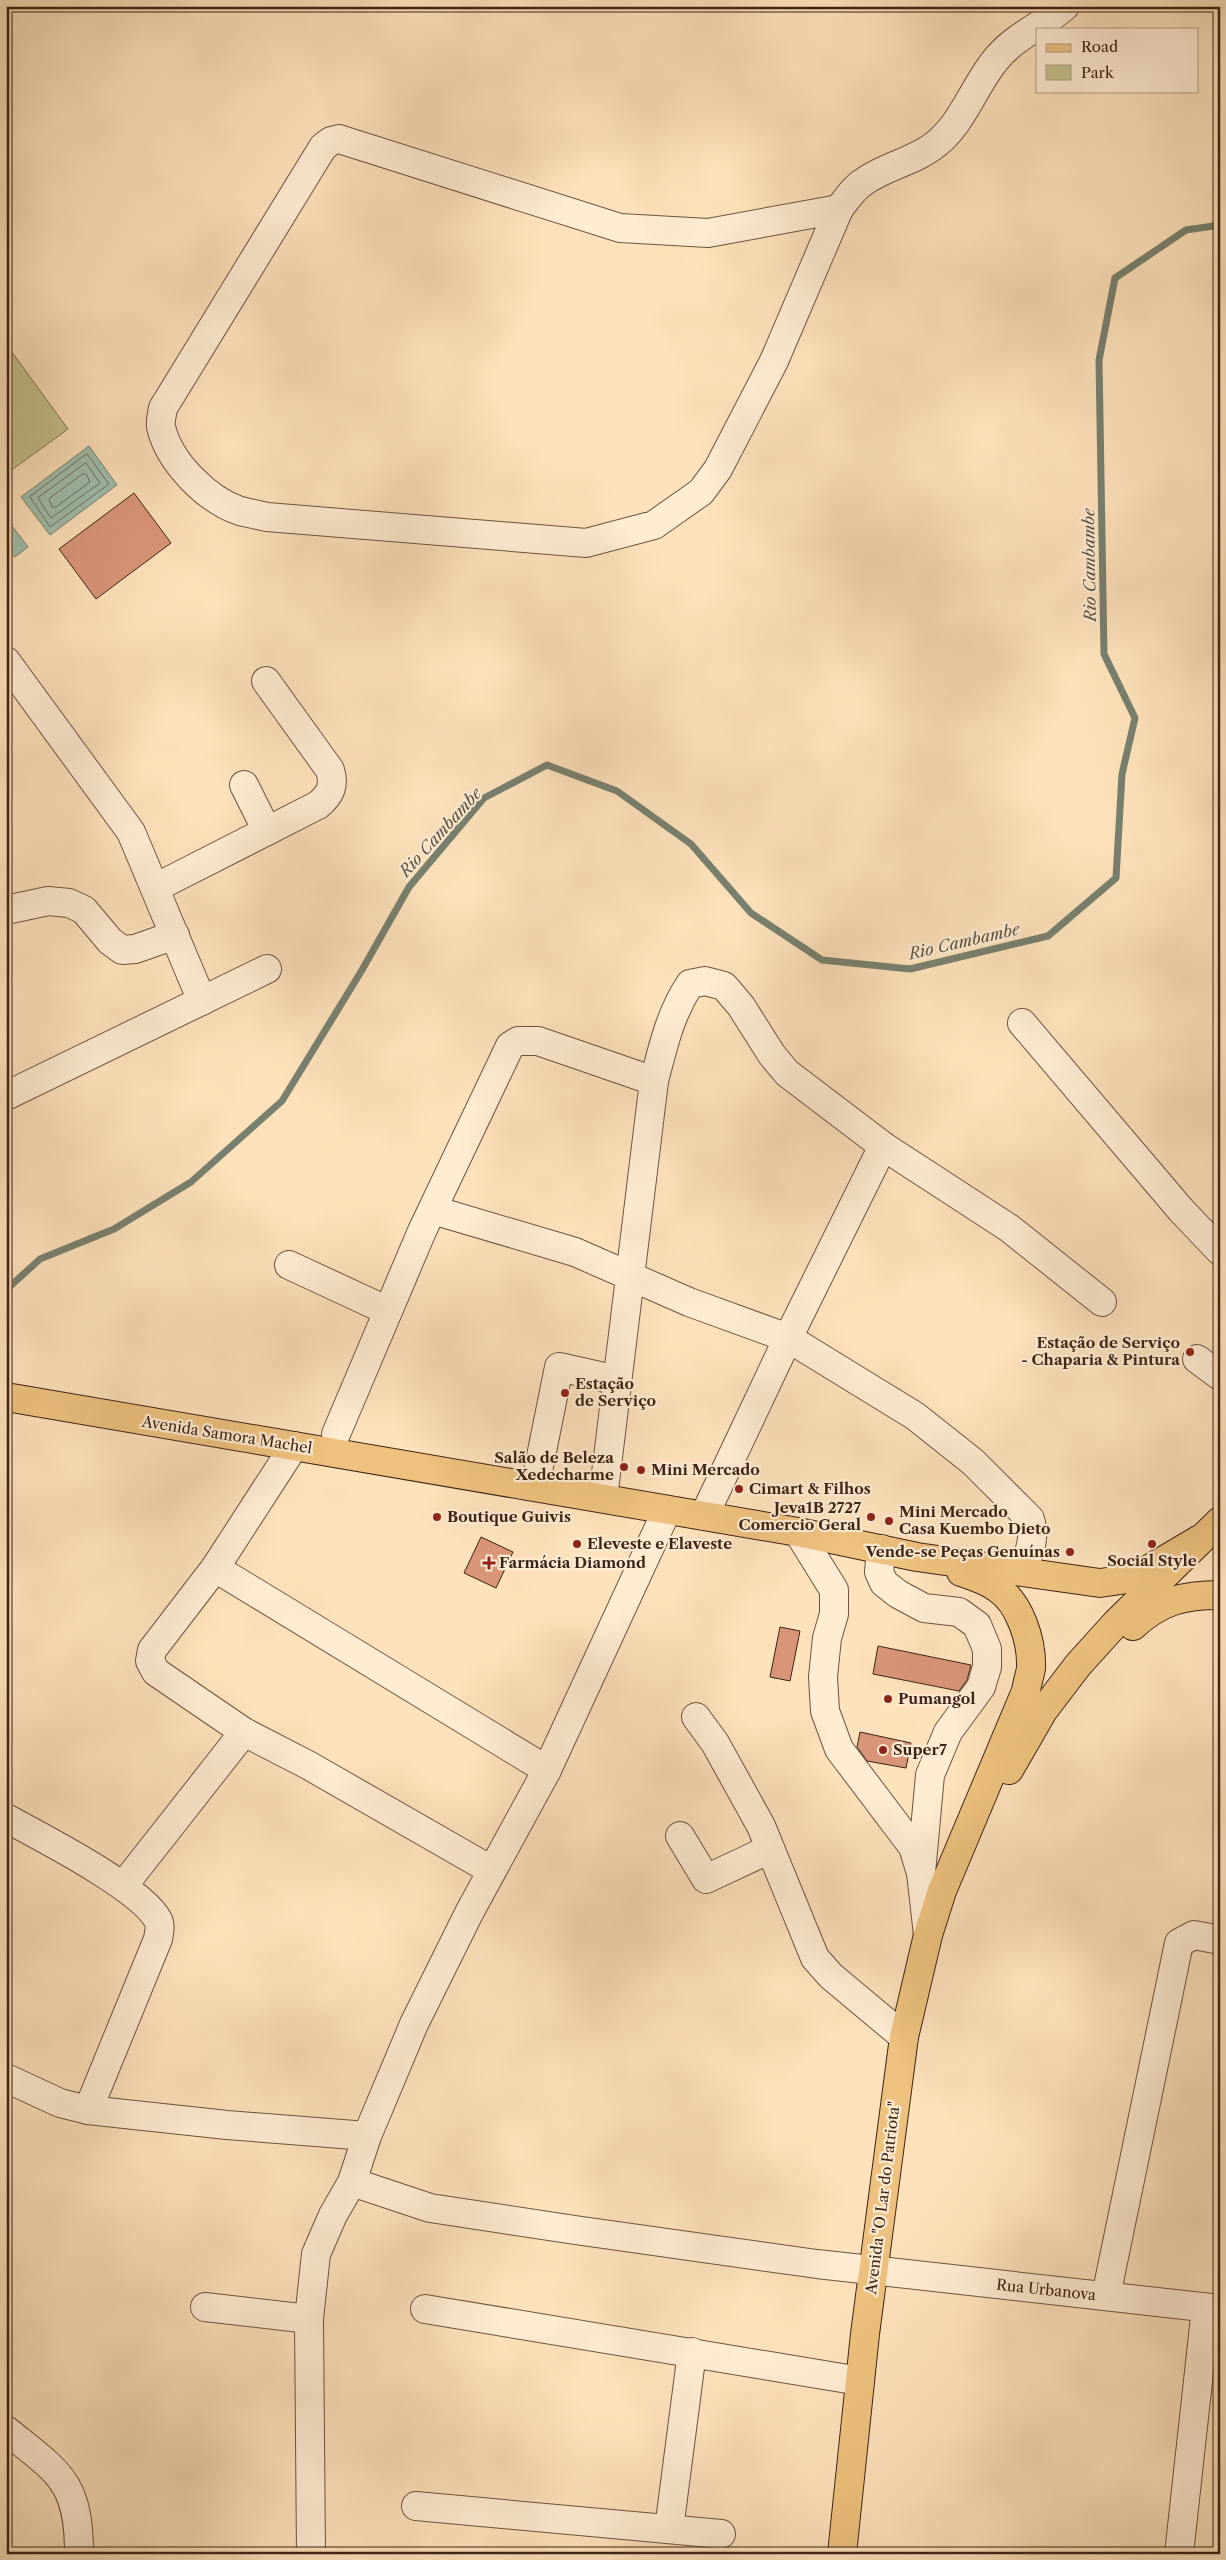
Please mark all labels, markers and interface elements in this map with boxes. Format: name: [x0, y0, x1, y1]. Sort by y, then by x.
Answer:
legend: [1036, 28, 1198, 92]
text: Road: [1081, 37, 1118, 56]
text: Park: [1081, 63, 1115, 82]
water label: Rio Cambambe: [1078, 507, 1100, 624]
water label: Rio Cambambe: [393, 782, 486, 882]
water label: Rio Cambambe: [905, 918, 1023, 964]
place label: Estação de Serviço - Chaparia & Pintura: [1021, 1333, 1180, 1369]
marker: Estação de Serviço - Chaparia & Pintura: [1184, 1346, 1196, 1358]
place label: Estação de Serviço: [575, 1374, 656, 1410]
marker: Estação de Serviço: [559, 1387, 571, 1399]
street label: Avenida Samora Machel: [140, 1412, 314, 1457]
place label: Salão de Beleza Xedecharme: [494, 1448, 614, 1484]
place label: Mini Mercado: [651, 1460, 760, 1479]
marker: Salão de Beleza Xedecharme: [618, 1461, 630, 1473]
marker: Mini Mercado: [635, 1464, 647, 1476]
place label: Cimart & Filhos: [749, 1479, 871, 1498]
marker: Cimart & Filhos: [733, 1483, 745, 1495]
place label: Jeva1B 2727 Comercio Geral: [739, 1498, 861, 1534]
place label: Mini Mercado Casa Kuembo Dieto: [899, 1502, 1051, 1538]
place label: Boutique Guivis: [447, 1507, 571, 1526]
marker: Boutique Guivis: [431, 1511, 443, 1523]
marker: Jeva1B 2727 Comercio Geral: [865, 1511, 877, 1523]
marker: Mini Mercado Casa Kuembo Dieto: [883, 1515, 895, 1527]
place label: Eleveste e Elaveste: [587, 1534, 732, 1553]
marker: Eleveste e Elaveste: [571, 1538, 583, 1550]
marker: Social Style: [1146, 1538, 1158, 1550]
place label: Vende-se Peças Genuínas: [865, 1542, 1060, 1561]
marker: Vende-se Peças Genuínas: [1064, 1546, 1076, 1558]
place label: Social Style: [1107, 1551, 1197, 1570]
place label: Farmácia Diamond: [499, 1553, 646, 1572]
marker: Farmácia Diamond: [483, 1557, 495, 1569]
place label: Pumangol: [898, 1689, 976, 1708]
marker: Pumangol: [882, 1693, 894, 1705]
place label: Super7: [893, 1740, 947, 1759]
marker: Super7: [877, 1744, 889, 1756]
street label: Avenida "O Lar do Patriota": [861, 2100, 904, 2297]
street label: Rua Urbanova: [995, 2275, 1097, 2304]

